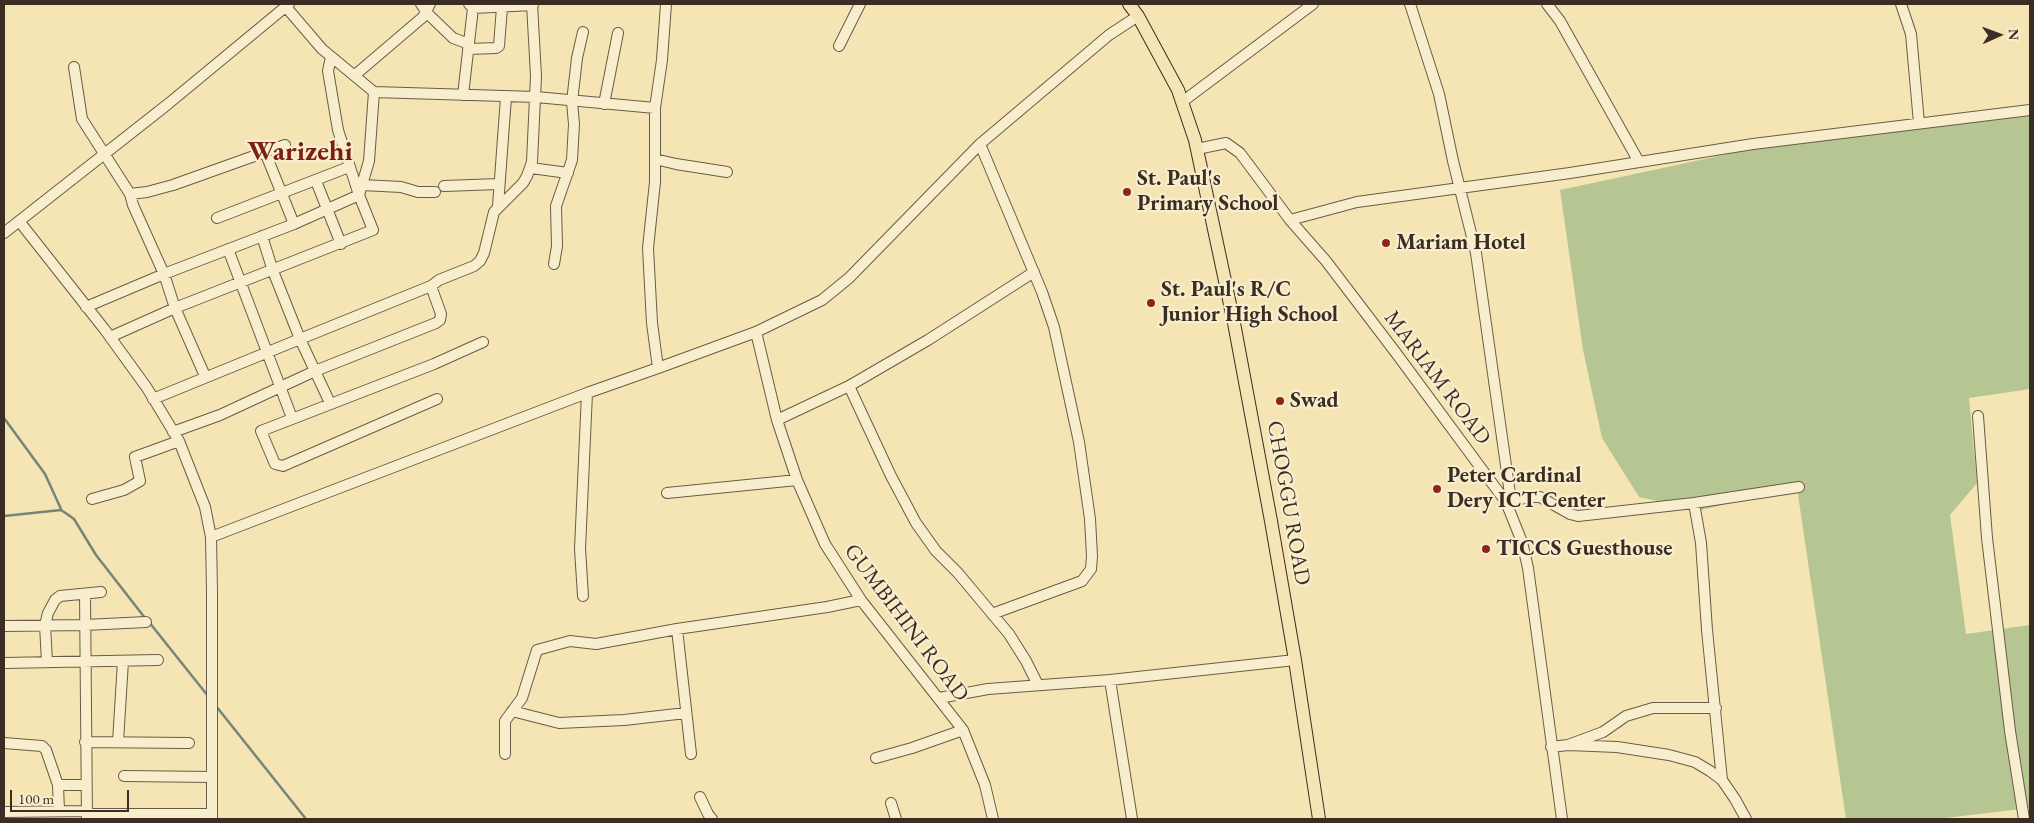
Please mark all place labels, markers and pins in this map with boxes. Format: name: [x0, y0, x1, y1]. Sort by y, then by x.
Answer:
place label: St. Paul's Primary School: [1137, 166, 1279, 218]
marker: St. Paul's Primary School: [1121, 186, 1133, 198]
place label: Mariam Hotel: [1396, 230, 1526, 256]
marker: Mariam Hotel: [1380, 237, 1392, 249]
place label: St. Paul's R/C Junior High School: [1161, 277, 1338, 328]
marker: St. Paul's R/C Junior High School: [1145, 297, 1157, 309]
place label: Swad: [1290, 388, 1339, 414]
marker: Swad: [1274, 395, 1286, 407]
place label: Peter Cardinal Dery ICT Center: [1447, 463, 1605, 514]
marker: Peter Cardinal Dery ICT Center: [1431, 483, 1443, 495]
place label: TICCS Guesthouse: [1496, 536, 1672, 562]
marker: TICCS Guesthouse: [1480, 543, 1492, 555]

